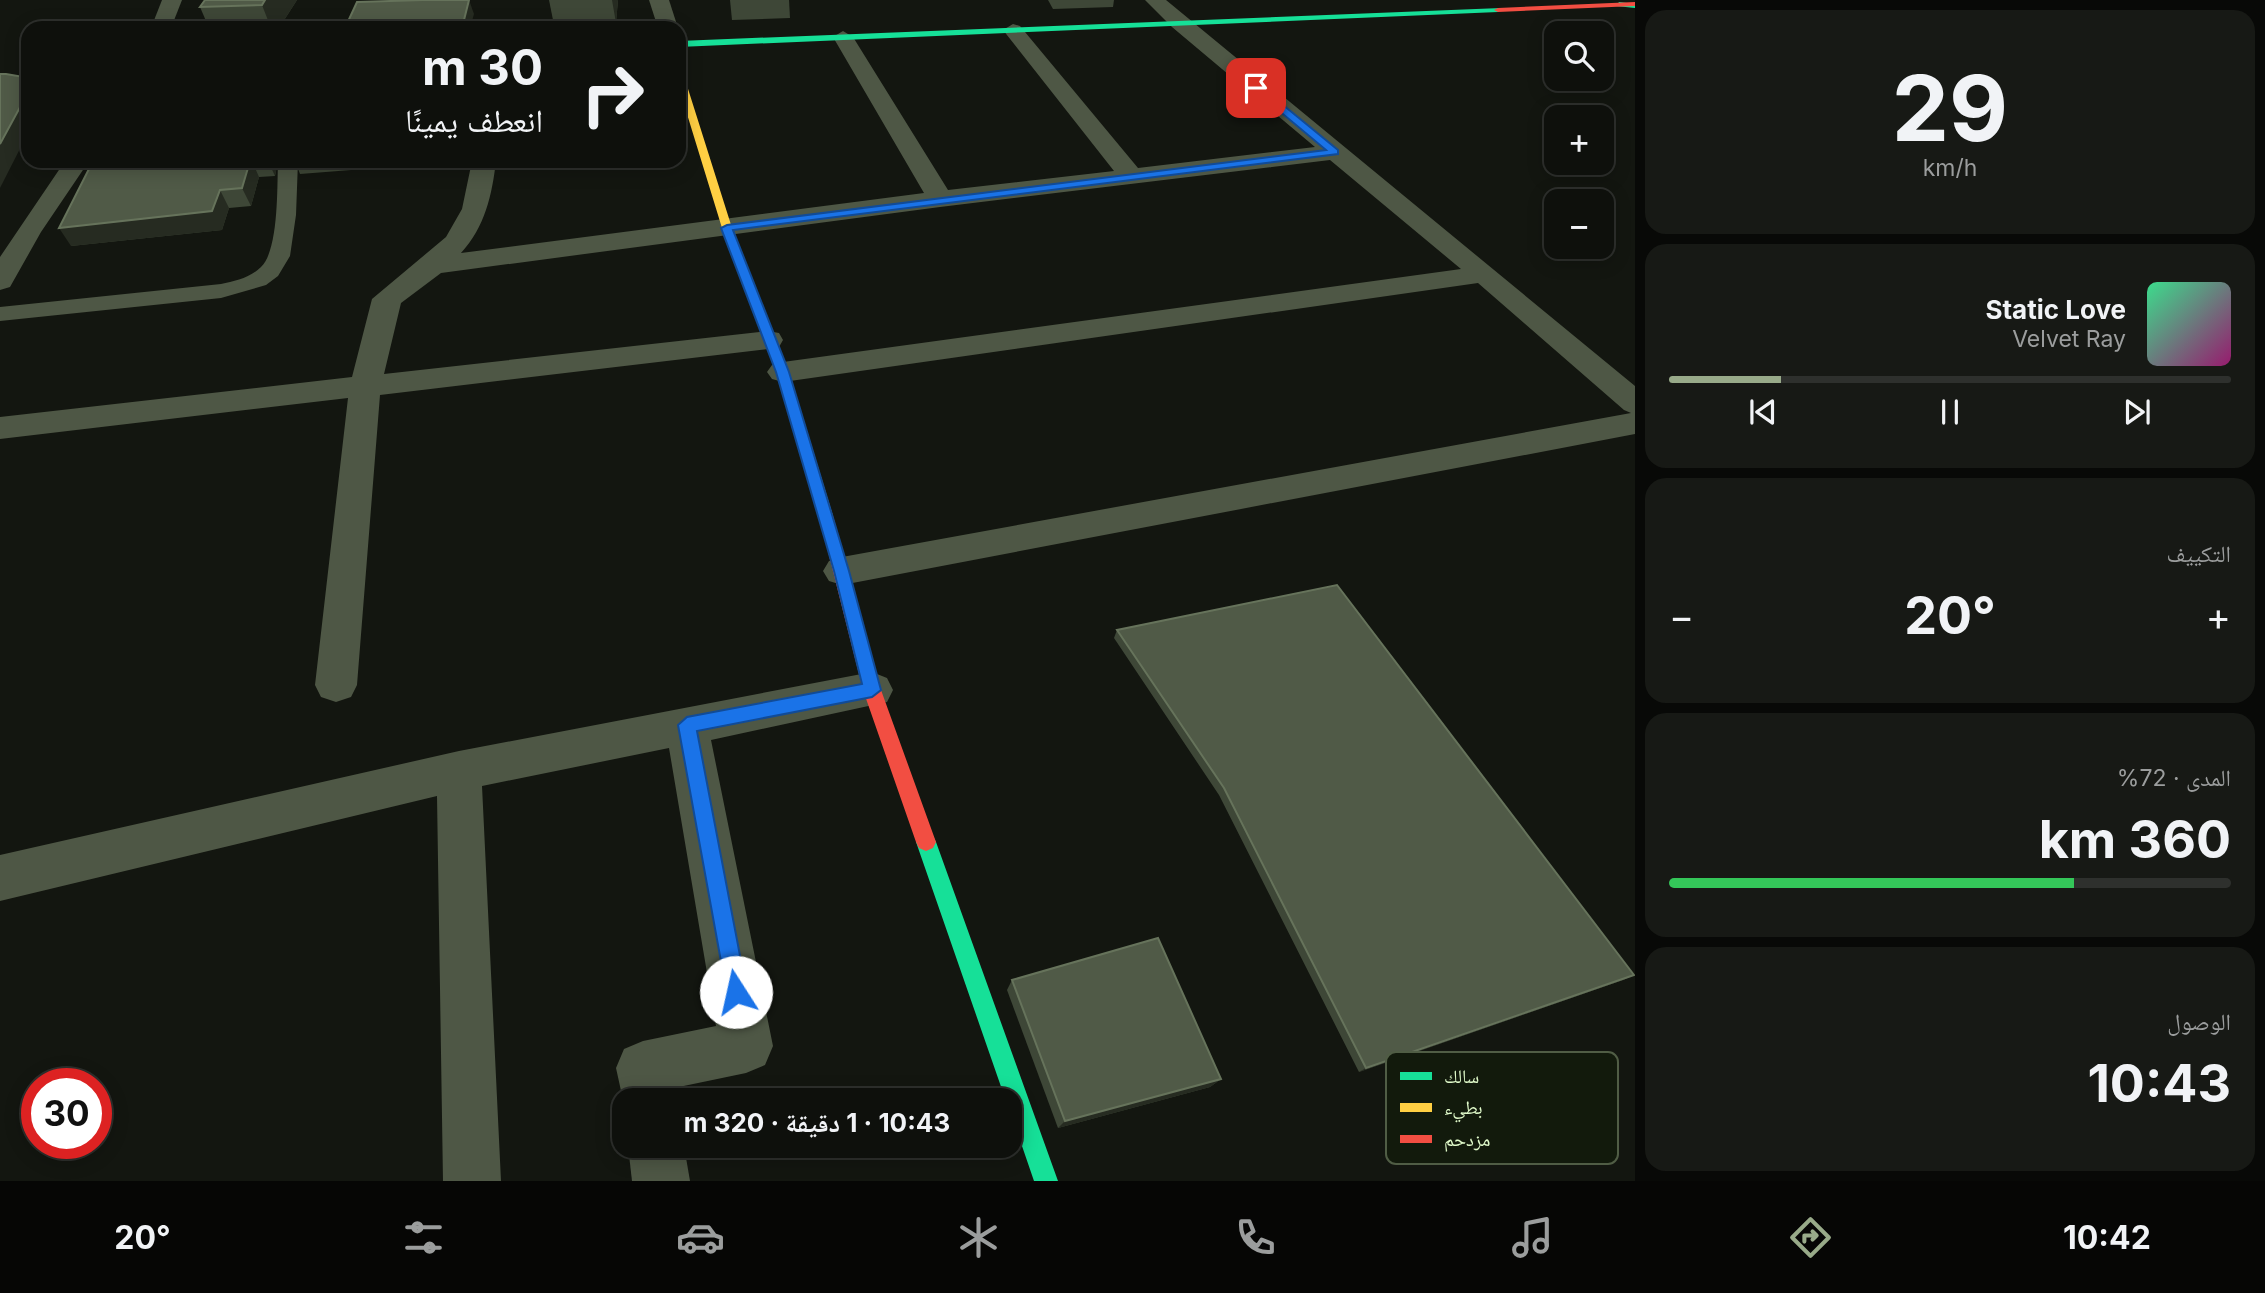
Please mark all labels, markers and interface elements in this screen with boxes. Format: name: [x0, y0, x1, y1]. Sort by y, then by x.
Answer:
map controls: [1544, 21, 1614, 259]
button: search: [1544, 21, 1614, 91]
text: 30 m: [422, 38, 543, 97]
icon: right: [567, 49, 658, 140]
text: 29: [1892, 53, 2008, 163]
pin: [1226, 58, 1286, 118]
icon: arrive: [1237, 69, 1275, 107]
text: انعطف يمينًا: [405, 101, 543, 140]
button: +: [1544, 105, 1614, 175]
text: km/h: [1923, 154, 1977, 182]
button: −: [1544, 189, 1614, 259]
text: Static Love: [1985, 294, 2126, 325]
text: Velvet Ray: [2012, 325, 2126, 353]
icon: previous: [1744, 393, 1782, 431]
icon: pause: [1931, 393, 1969, 431]
icon: next: [2118, 393, 2156, 431]
text: التكييف: [2166, 540, 2231, 568]
text: 20°: [1904, 584, 1996, 647]
text: −: [1669, 593, 1694, 639]
text: +: [2206, 593, 2231, 639]
text: المدى · 72%: [2117, 764, 2231, 792]
text: 360 km: [2039, 808, 2231, 871]
position arrow: [699, 955, 773, 1029]
text: الوصول: [2167, 1008, 2231, 1036]
legend: [1386, 1052, 1618, 1164]
text: 10:43: [2087, 1052, 2231, 1115]
text: سالك: [1444, 1065, 1479, 1088]
speed limit sign: 30: [21, 1068, 112, 1159]
text: بطيء: [1444, 1096, 1483, 1123]
text: 10:43 · 1 دقيقة · 320 m: [684, 1107, 950, 1138]
text: مزدحم: [1444, 1128, 1490, 1152]
icon: filters: [399, 1213, 448, 1262]
icon: car: [676, 1213, 725, 1262]
icon: climate: [954, 1213, 1003, 1262]
icon: phone: [1231, 1213, 1280, 1262]
icon: music: [1508, 1213, 1557, 1262]
icon: directions: [1786, 1213, 1835, 1262]
text: 20°: [114, 1218, 171, 1257]
text: 10:42: [2063, 1218, 2151, 1257]

